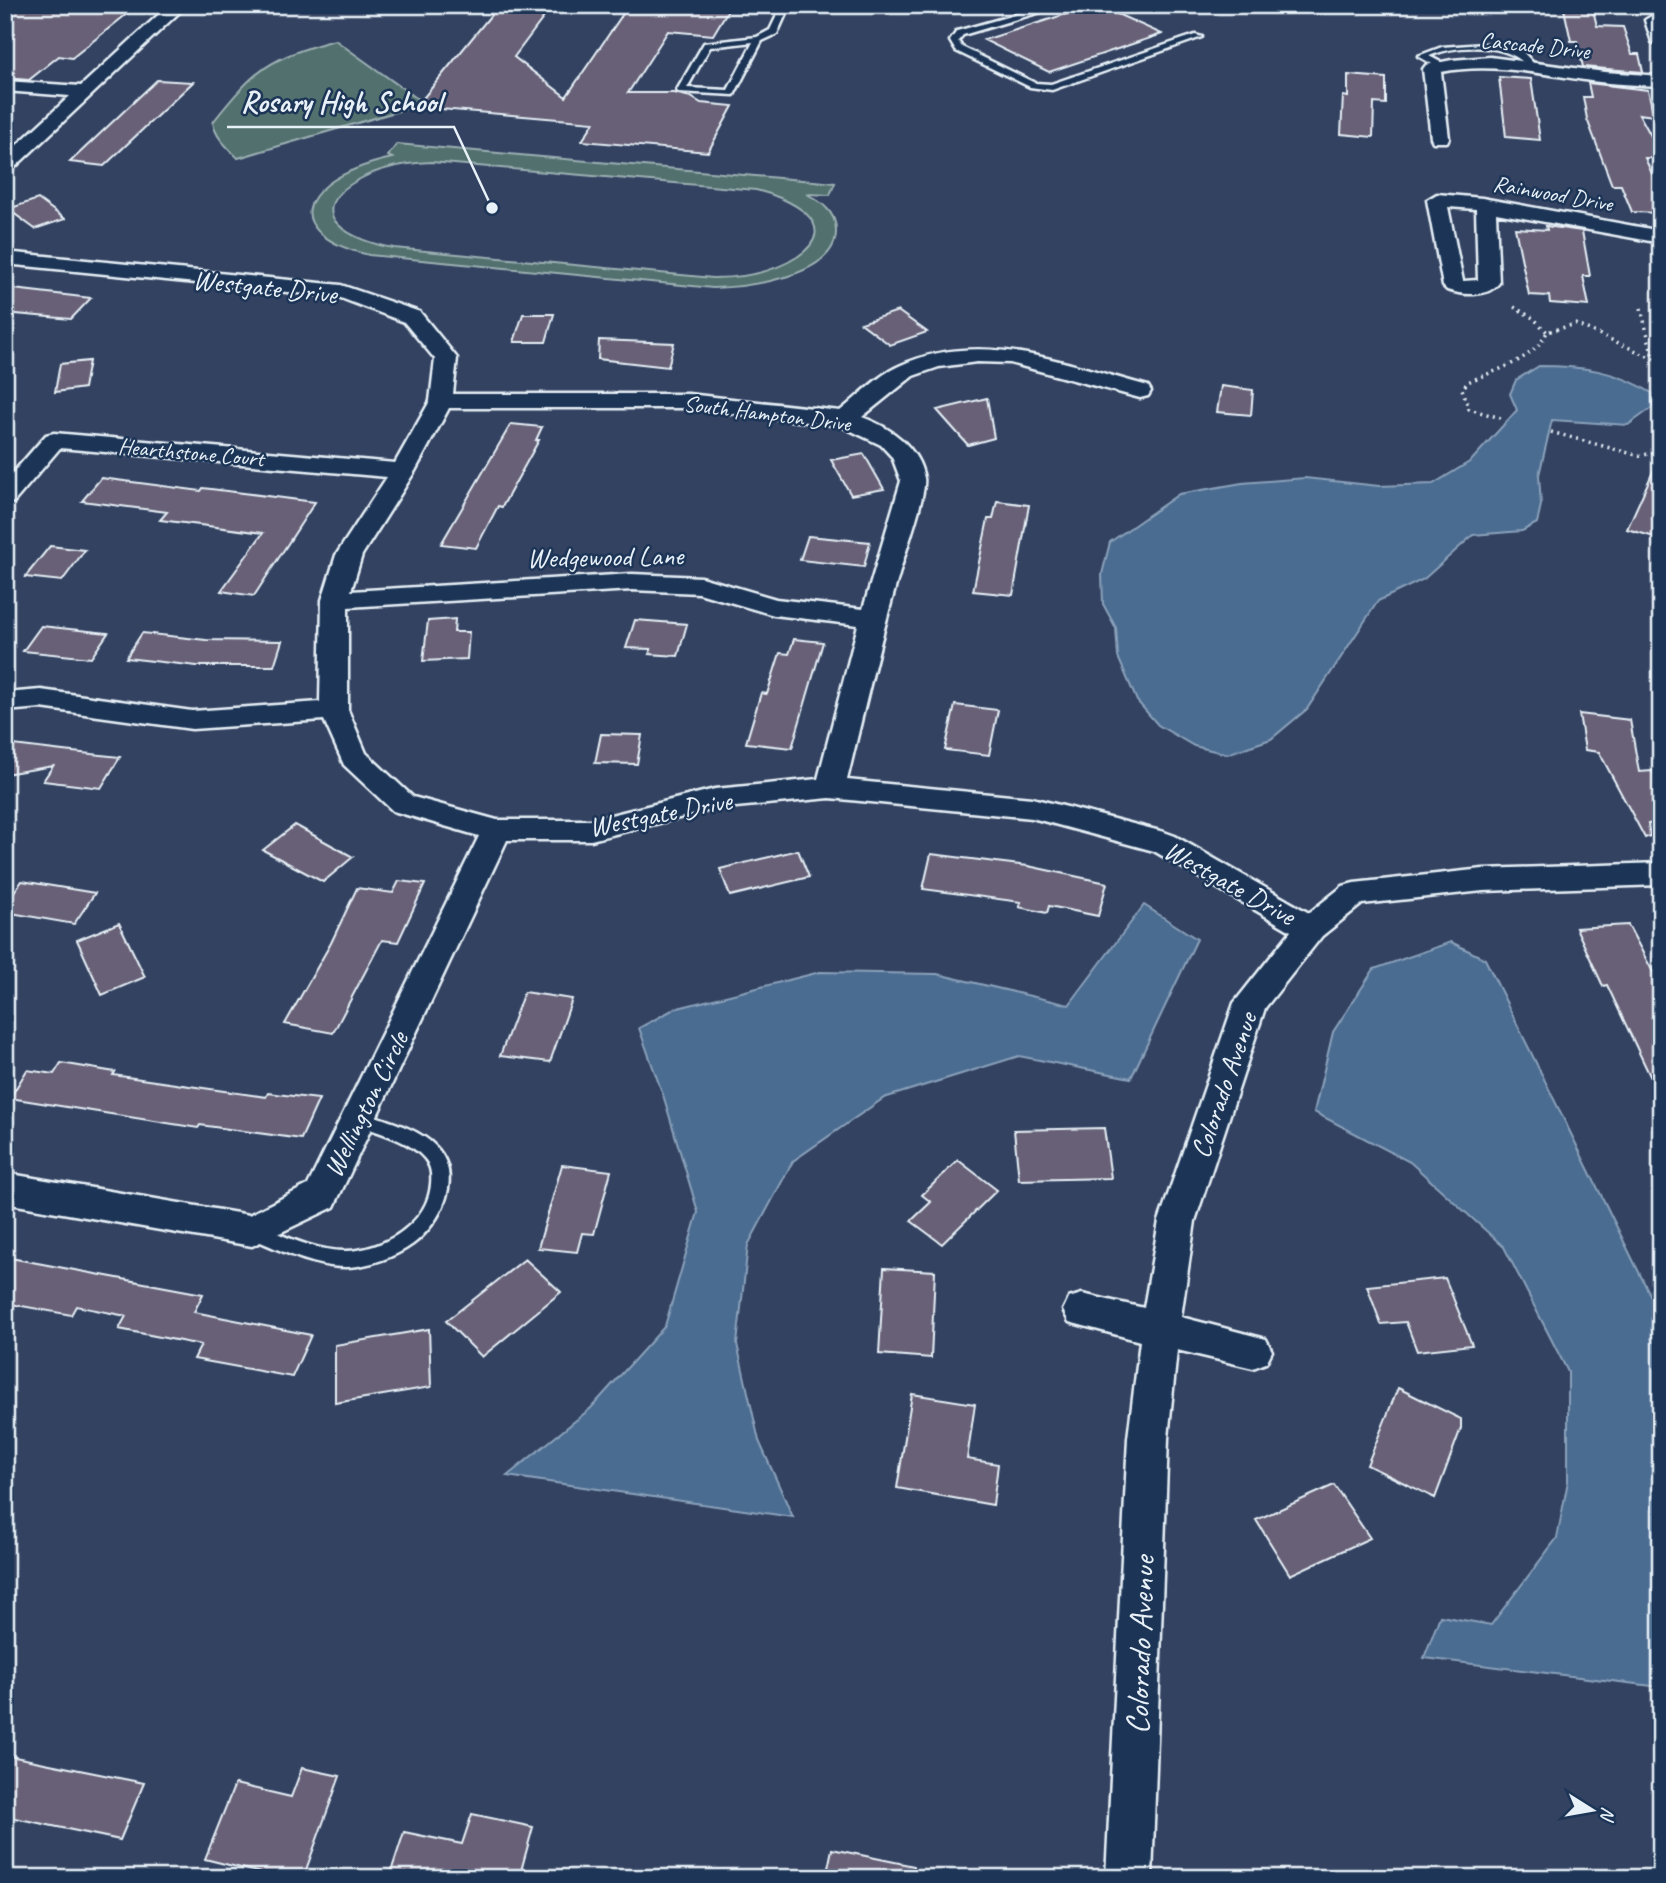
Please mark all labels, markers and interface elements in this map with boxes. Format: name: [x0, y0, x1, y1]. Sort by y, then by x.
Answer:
street label: Cascade Drive: [1479, 25, 1592, 66]
callout: Rosary High School: [227, 76, 454, 127]
text: Rosary High School: [241, 83, 447, 121]
street label: Rainwood Drive: [1491, 169, 1616, 219]
street label: Westgate Drive: [191, 262, 341, 312]
street label: South Hampton Drive: [682, 389, 854, 438]
street label: Hearthstone Court: [117, 432, 267, 474]
street label: Wedgewood Lane: [526, 538, 685, 575]
street label: Westgate Drive: [586, 782, 736, 844]
street label: Westgate Drive: [1158, 832, 1303, 934]
street label: Colorado Avenue: [1182, 1006, 1265, 1162]
street label: Wellington Circle: [315, 1024, 417, 1183]
street label: Colorado Avenue: [1116, 1553, 1164, 1735]
north arrow: [1558, 1774, 1628, 1844]
text: N: [1594, 1805, 1621, 1824]

